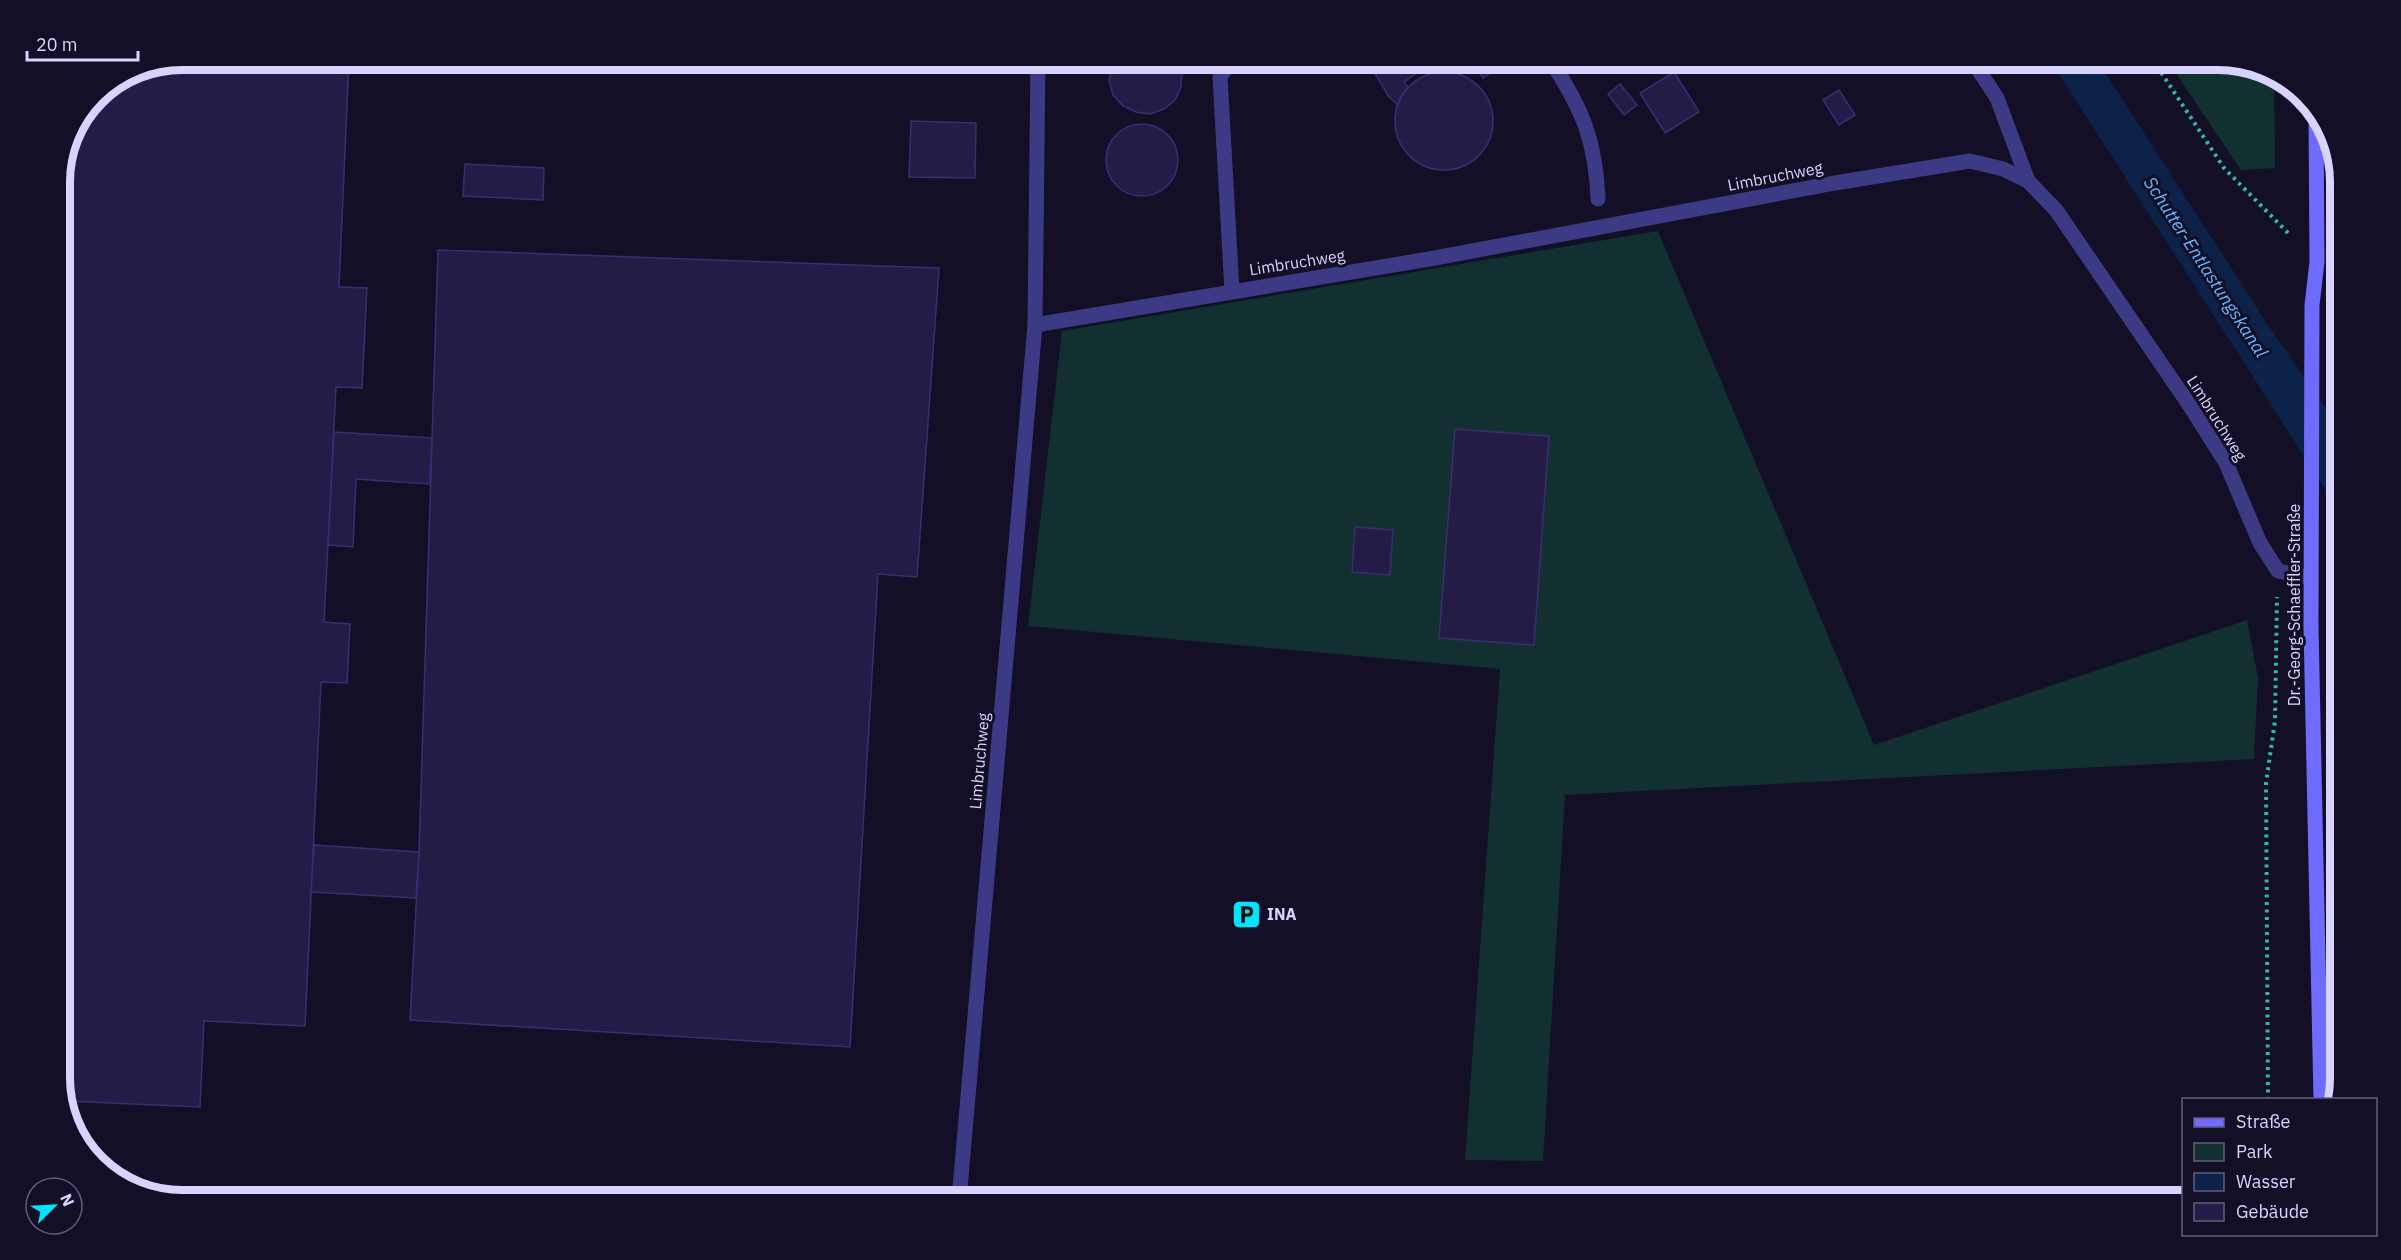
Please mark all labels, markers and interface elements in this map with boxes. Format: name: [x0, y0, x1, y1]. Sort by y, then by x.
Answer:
scale bar: [27, 24, 138, 62]
text: 20 m: [36, 33, 78, 56]
street label: Limbruchweg: [1726, 157, 1825, 195]
water label: Schutter-Entlastungskanal: [2139, 172, 2273, 362]
street label: Limbruchweg: [1248, 244, 1347, 279]
street label: Limbruchweg: [2183, 372, 2251, 465]
street label: Dr.-Georg-Schaeffler-Straße: [2284, 504, 2304, 706]
street label: Limbruchweg: [965, 711, 993, 810]
parking icon: INA: [1230, 898, 1262, 930]
place label: INA: [1267, 904, 1296, 924]
legend: [2182, 1098, 2377, 1236]
text: Straße: [2236, 1110, 2290, 1133]
text: Park: [2236, 1140, 2273, 1163]
text: Wasser: [2236, 1170, 2296, 1193]
north arrow: [24, 1176, 84, 1236]
text: N: [56, 1191, 79, 1209]
text: Gebäude: [2236, 1200, 2309, 1223]

